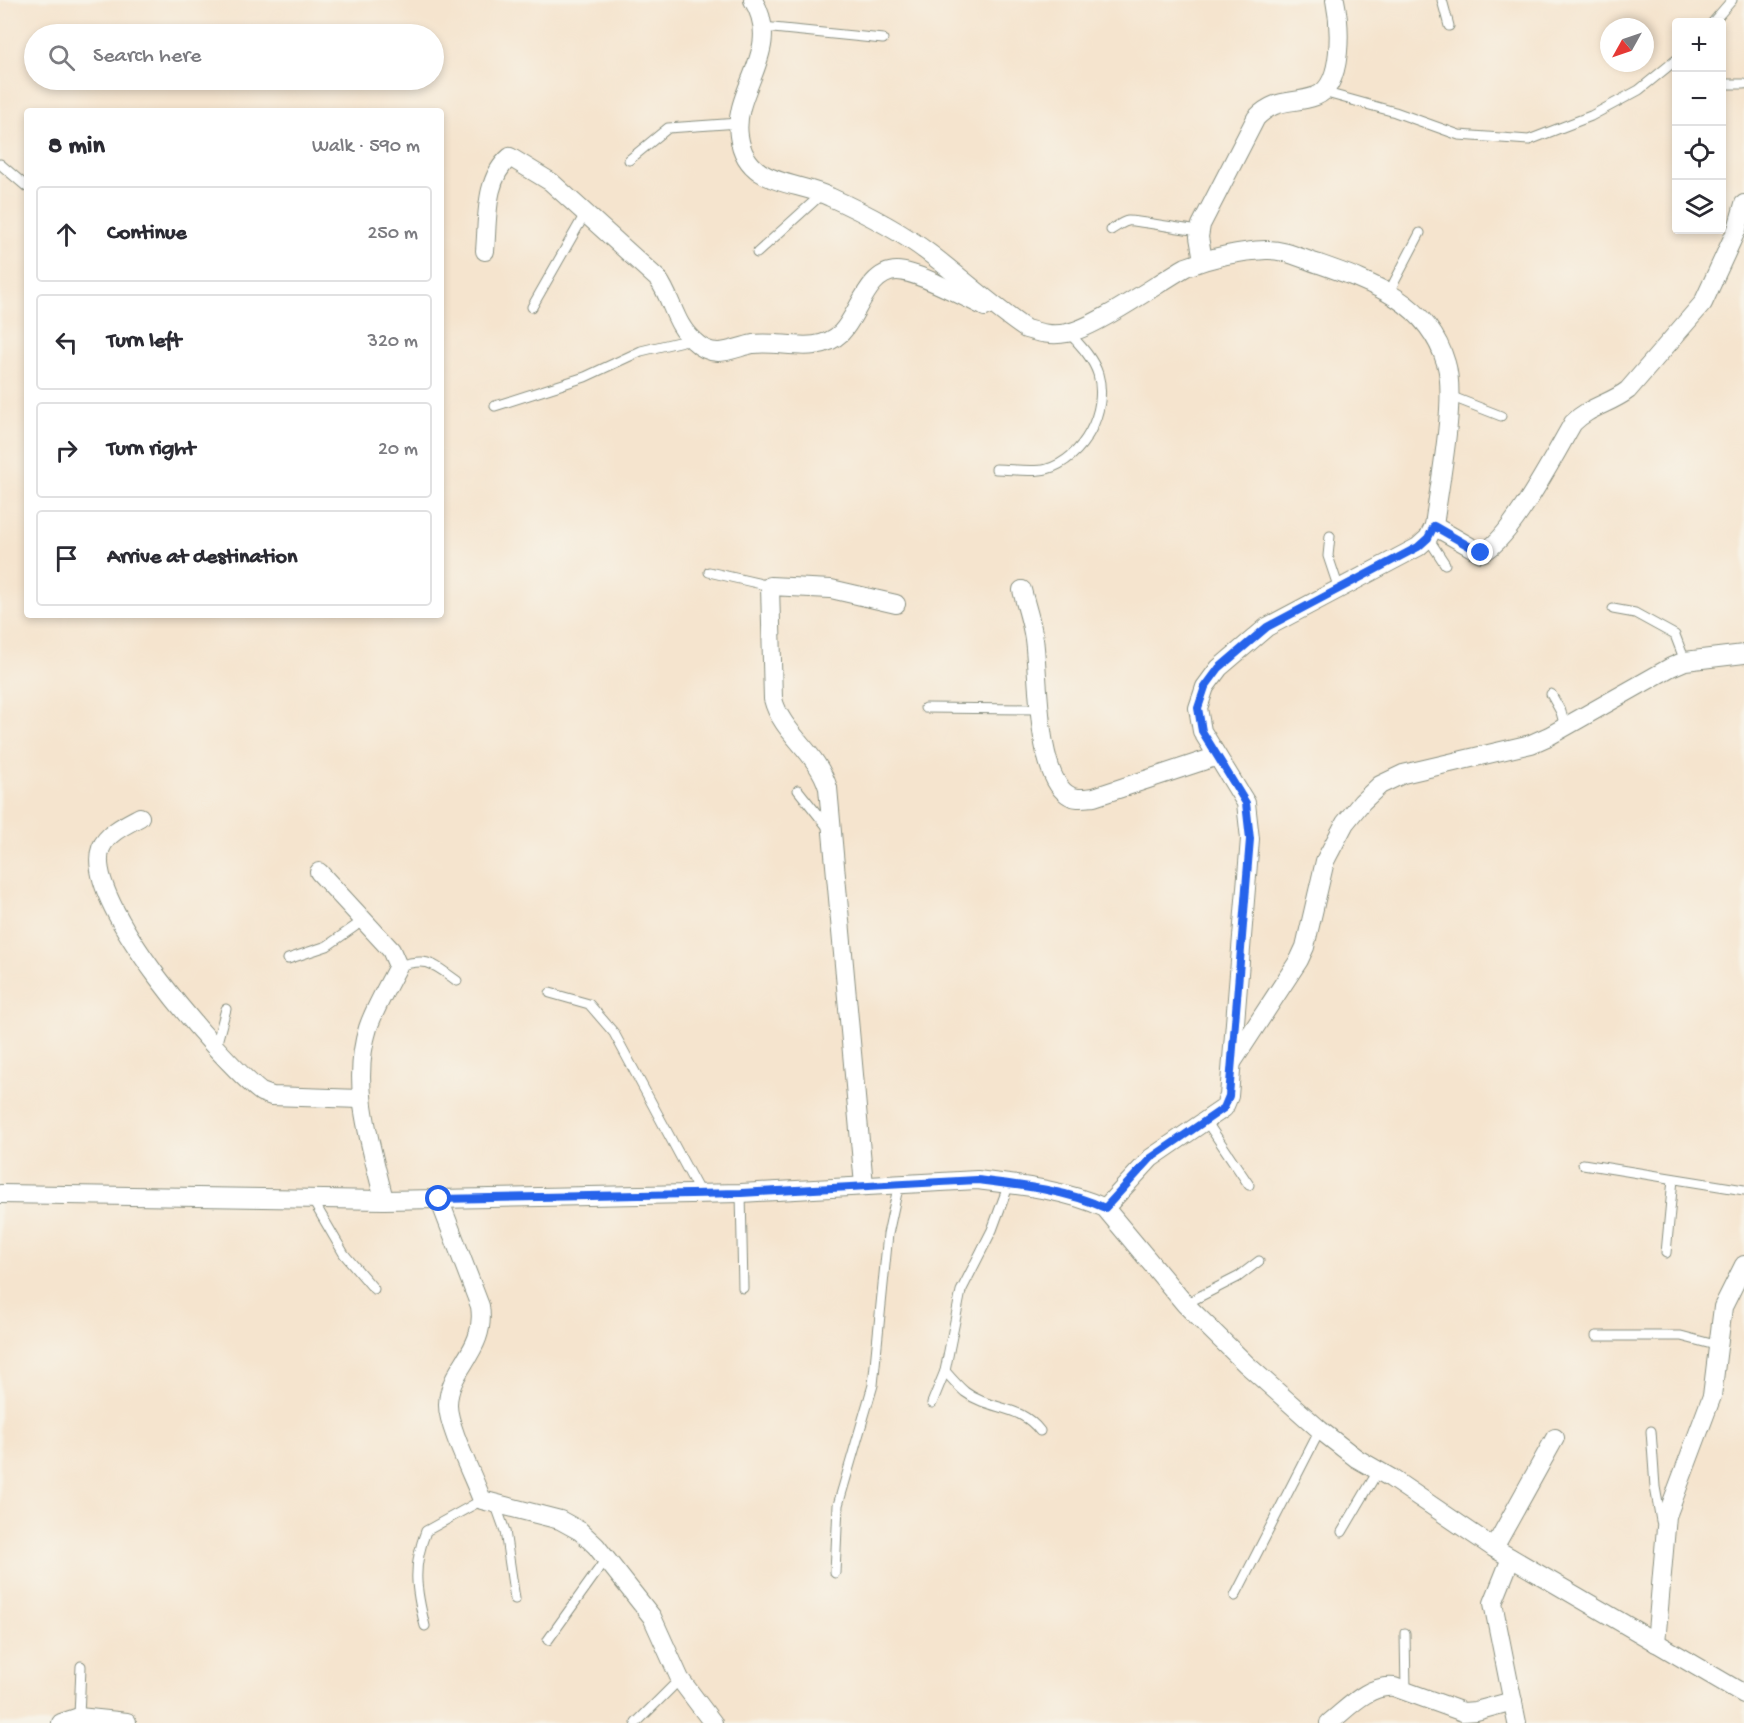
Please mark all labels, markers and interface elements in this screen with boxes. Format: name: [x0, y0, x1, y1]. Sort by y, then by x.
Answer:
north arrow: [1600, 18, 1654, 72]
map controls: [1672, 18, 1726, 234]
button: +: [1672, 18, 1726, 72]
search box: [24, 24, 444, 90]
icon: search: [45, 41, 78, 74]
text: Search here: [93, 44, 201, 70]
button: −: [1672, 72, 1726, 126]
button: locate: [1672, 126, 1726, 180]
text: 8 min: [48, 132, 105, 163]
text: Walk · 590 m: [312, 136, 420, 159]
button: layers: [1672, 180, 1726, 234]
icon: ahead: [50, 218, 83, 251]
text: Continue: [107, 221, 187, 247]
text: 250 m: [367, 223, 418, 246]
icon: left: [50, 326, 83, 359]
text: Turn left: [107, 329, 181, 355]
text: 320 m: [368, 331, 418, 354]
icon: right: [50, 434, 83, 467]
text: Turn right: [107, 437, 195, 463]
text: 20 m: [378, 439, 418, 462]
route end: [1467, 539, 1493, 565]
icon: arrive: [50, 542, 83, 575]
text: Arrive at destination: [107, 545, 297, 571]
route start: [425, 1185, 451, 1211]

